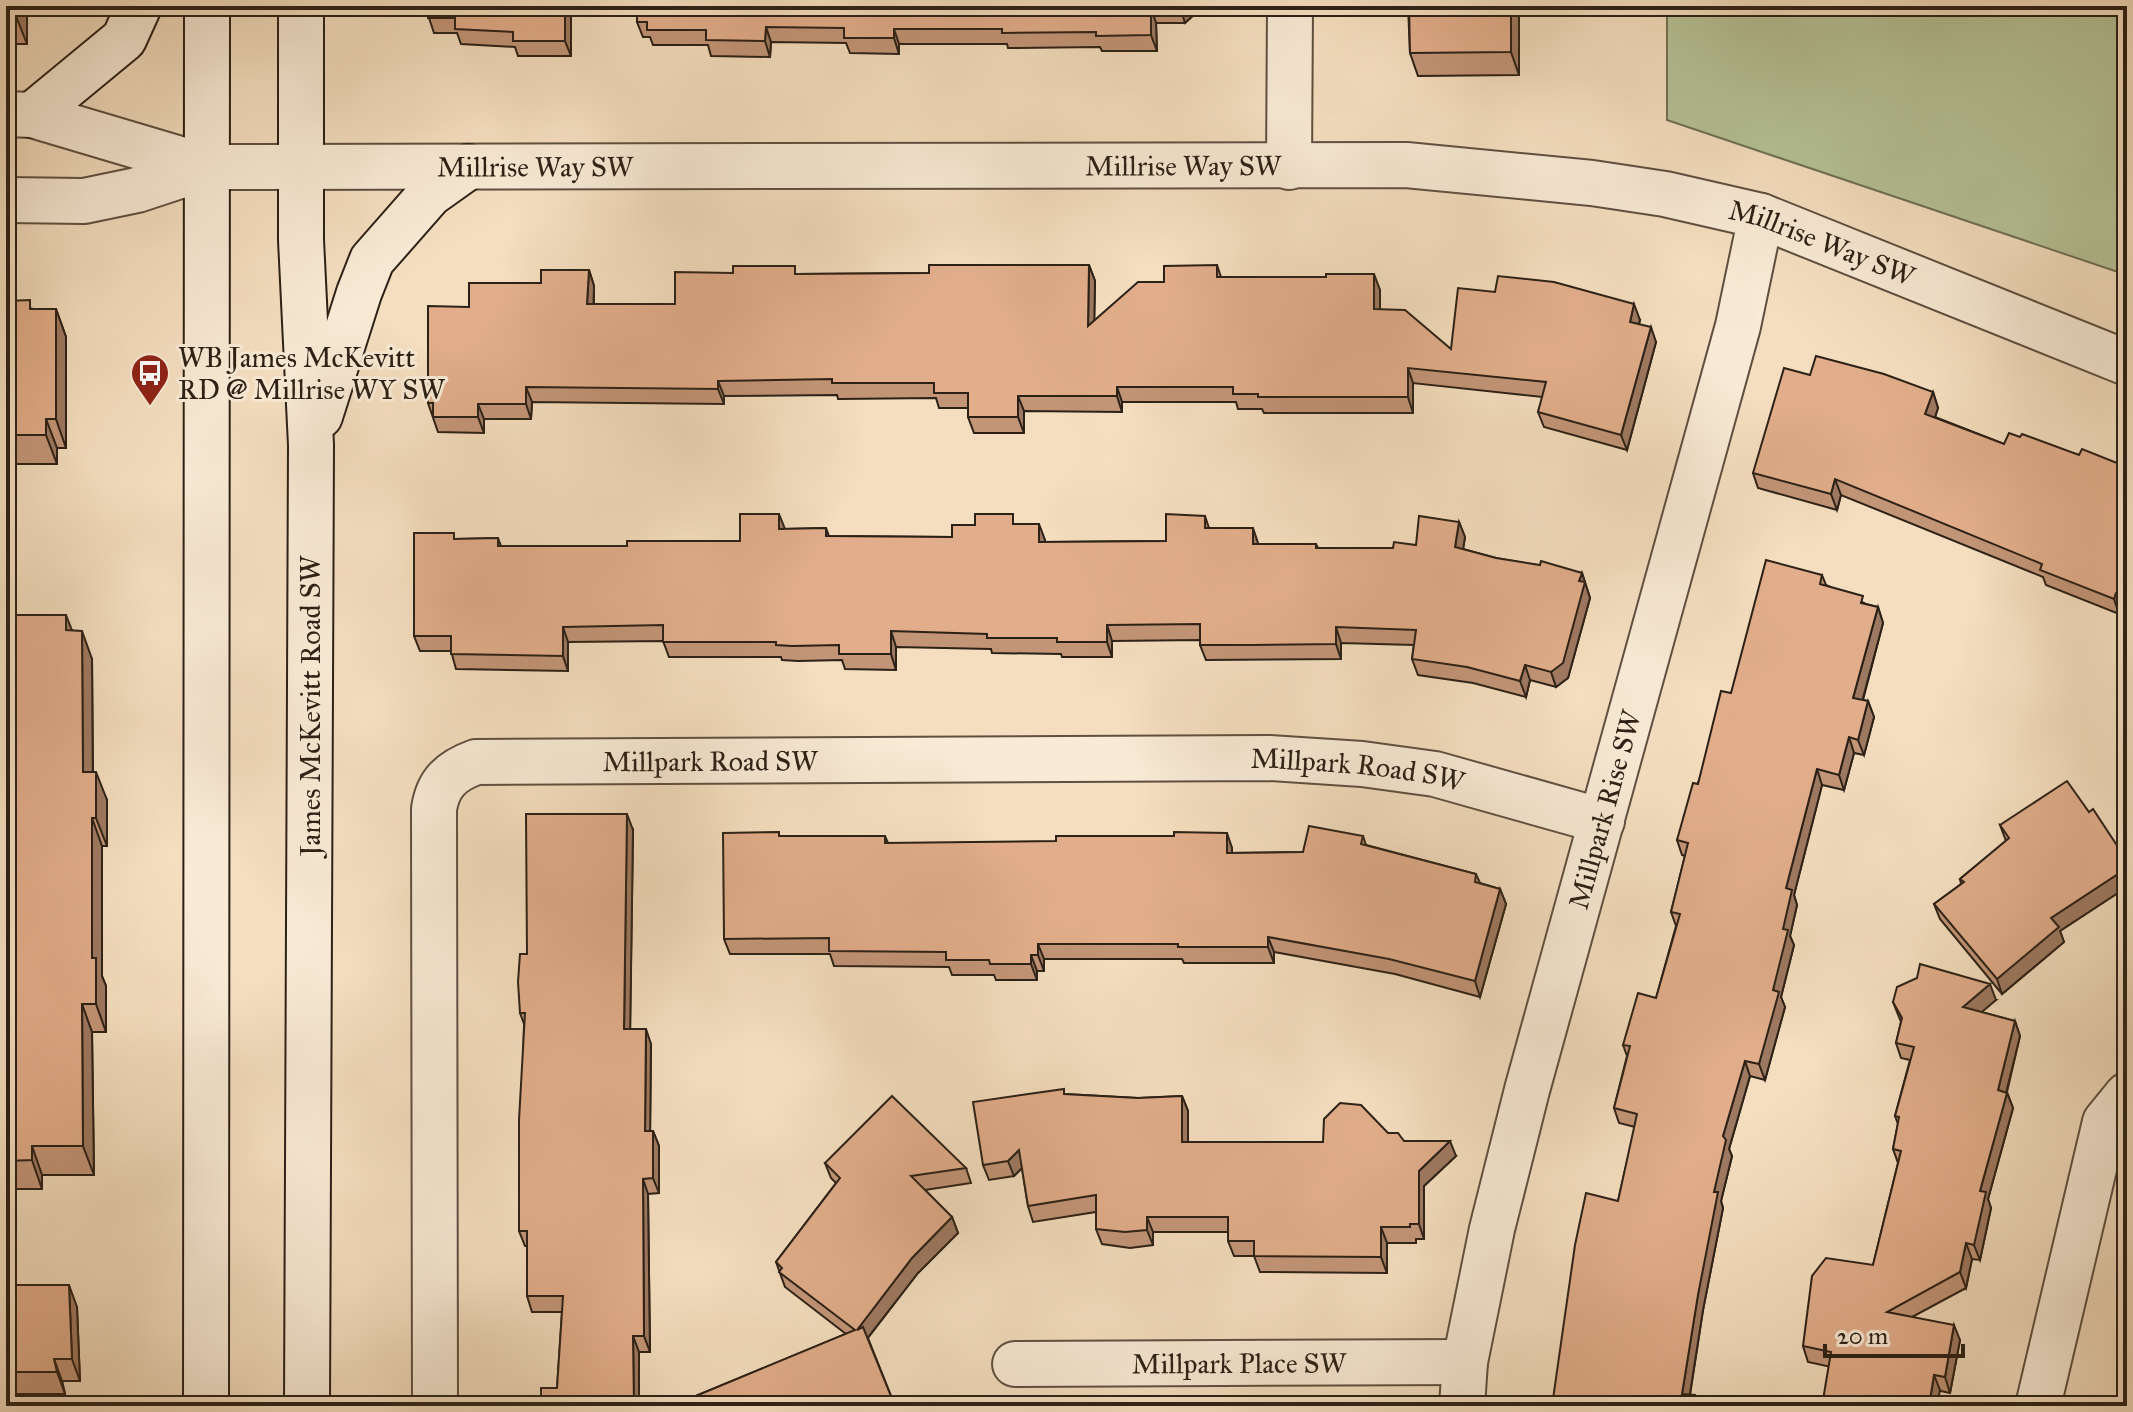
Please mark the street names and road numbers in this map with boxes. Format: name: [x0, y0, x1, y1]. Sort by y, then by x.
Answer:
street label: Millrise Way SW: [1085, 148, 1283, 184]
street label: Millrise Way SW: [437, 149, 635, 185]
street label: Millrise Way SW: [1726, 192, 1921, 294]
street label: James McKevitt Road SW: [293, 554, 328, 859]
street label: Millpark Rise SW: [1561, 705, 1649, 913]
street label: Millpark Road SW: [1250, 741, 1470, 800]
street label: Millpark Road SW: [602, 743, 819, 779]
street label: Millpark Place SW: [1132, 1346, 1348, 1381]

